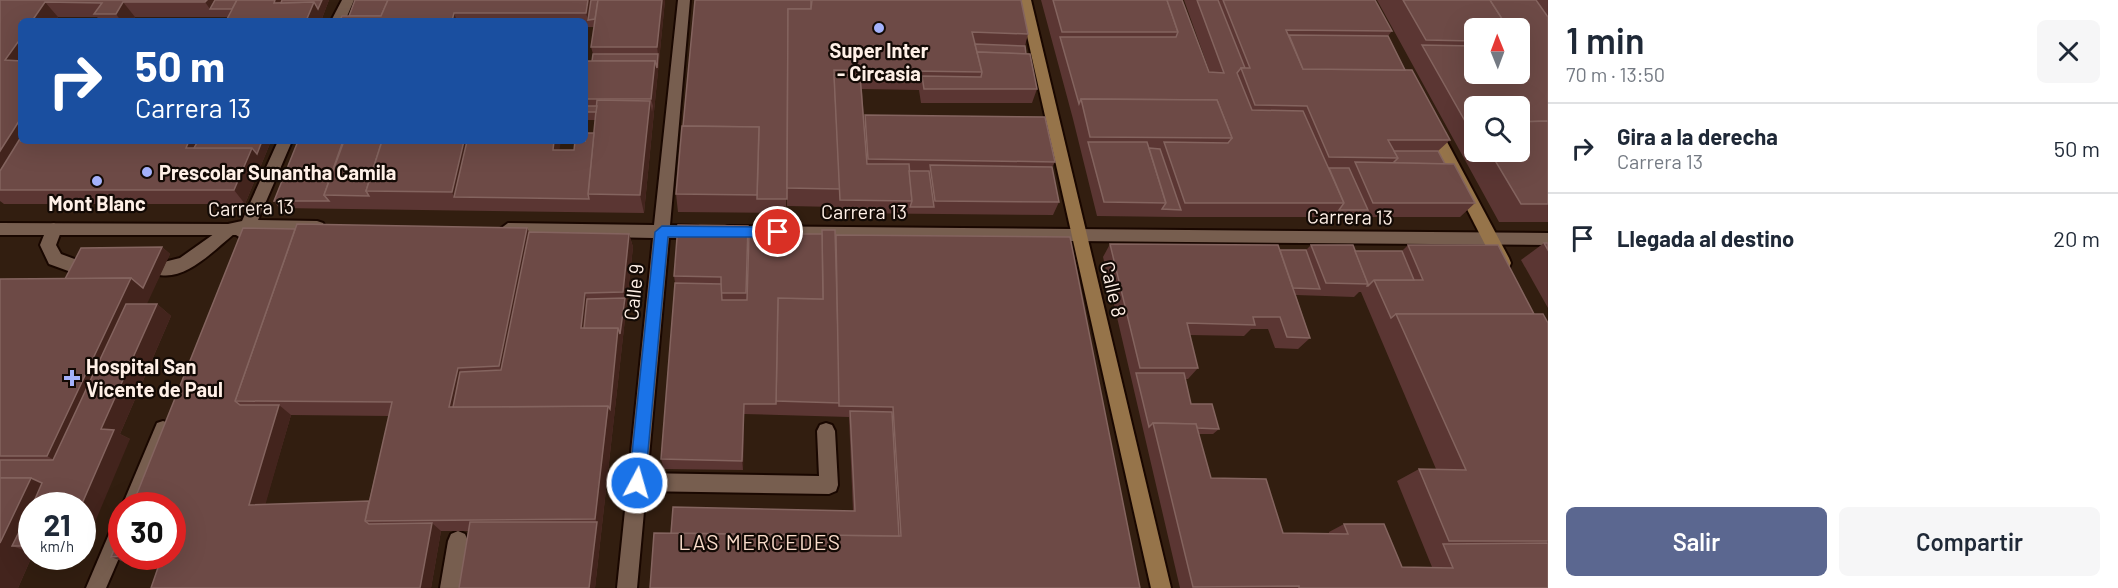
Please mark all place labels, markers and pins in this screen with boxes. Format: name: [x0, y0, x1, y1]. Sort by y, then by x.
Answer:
marker: Super Inter - Circasia: [872, 21, 886, 35]
place label: Super Inter - Circasia: [830, 38, 929, 85]
place label: Prescolar Sunantha Camila: [159, 160, 396, 184]
marker: Prescolar Sunantha Camila: [140, 165, 154, 179]
marker: Mont Blanc: [90, 174, 104, 188]
place label: Mont Blanc: [48, 191, 146, 215]
pin: [752, 206, 803, 257]
place label: Hospital San Vicente de Paul: [86, 354, 223, 401]
marker: Hospital San Vicente de Paul: [63, 369, 81, 387]

